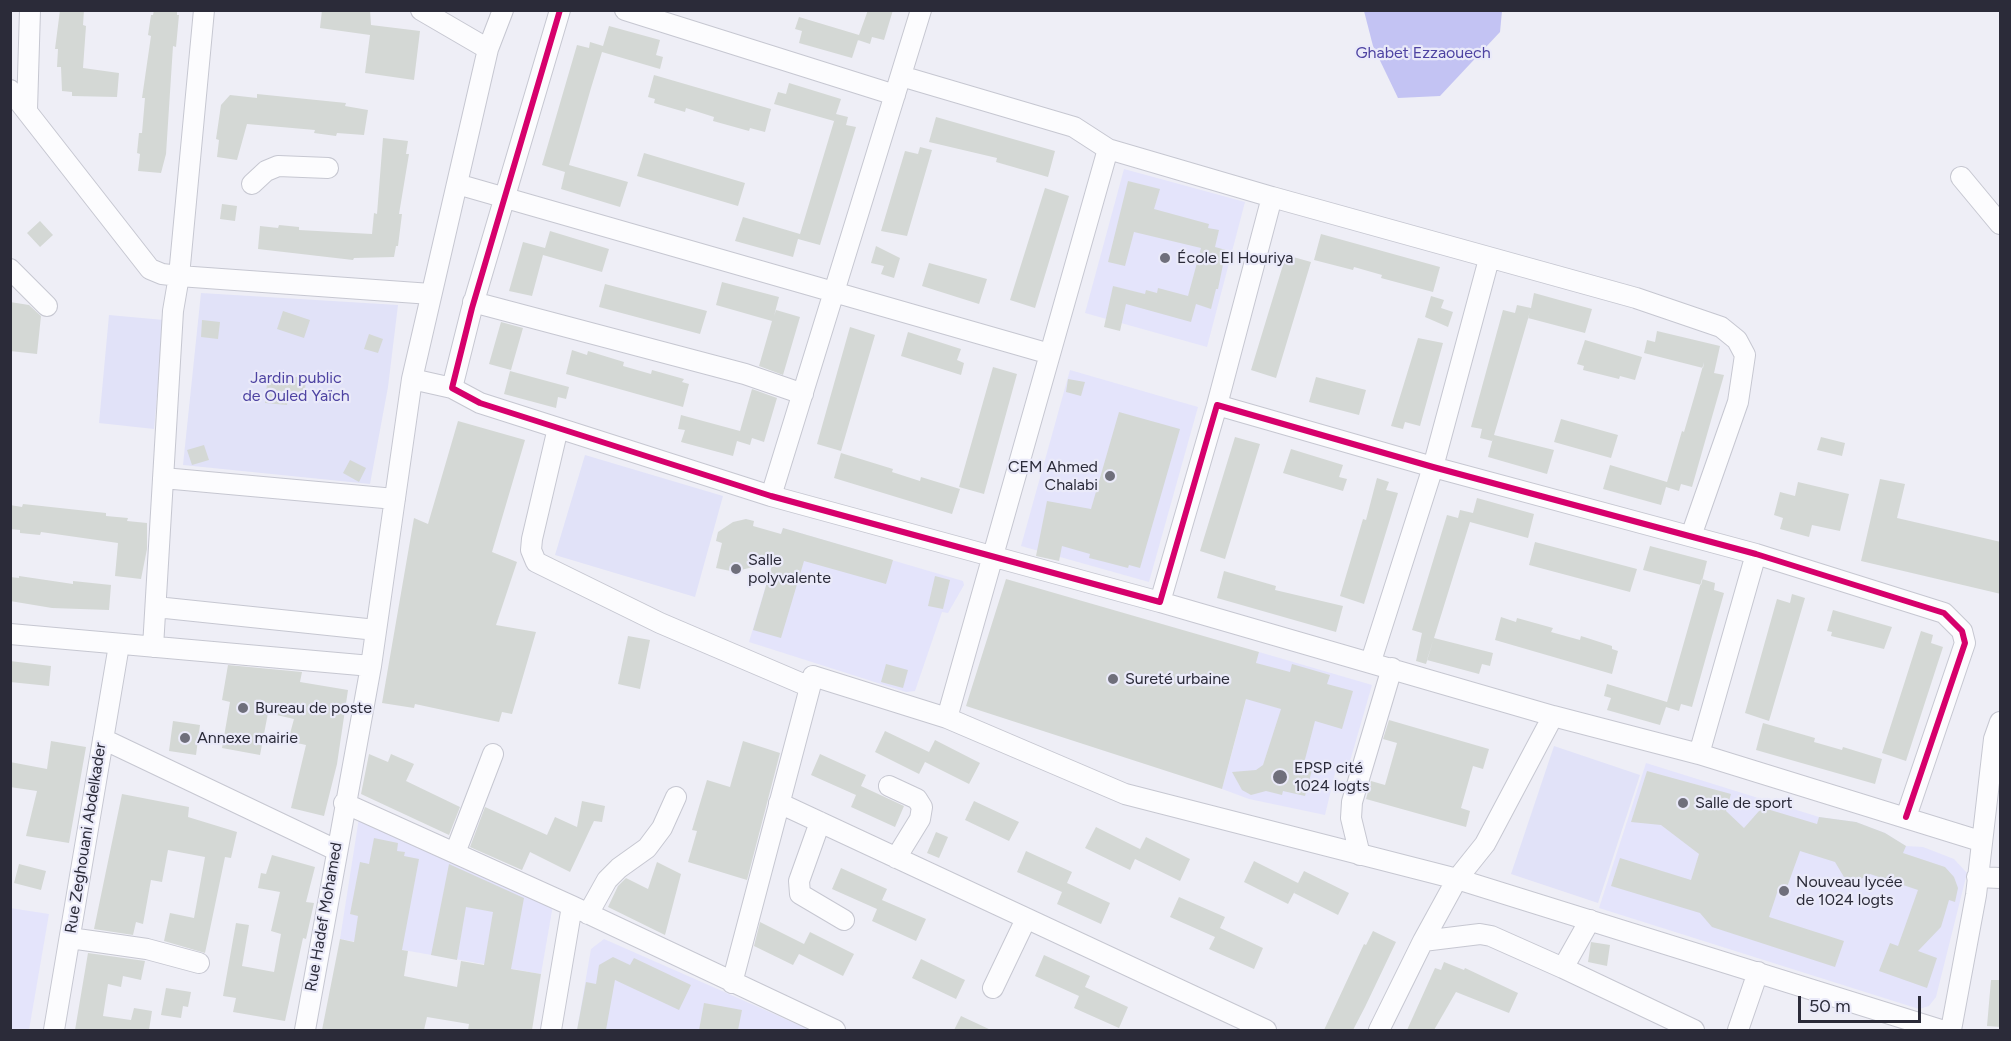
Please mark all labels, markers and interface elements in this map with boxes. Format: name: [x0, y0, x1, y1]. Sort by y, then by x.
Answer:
park label: Ghabet Ezzaouech: [1355, 43, 1491, 63]
place label: École El Houriya: [1177, 248, 1293, 268]
marker: École El Houriya: [1158, 251, 1172, 265]
park label: Jardin public de Ouled Yaïch: [242, 368, 350, 406]
place label: CEM Ahmed Chalabi: [1008, 457, 1098, 495]
marker: CEM Ahmed Chalabi: [1103, 469, 1117, 483]
place label: Salle polyvalente: [748, 550, 831, 588]
marker: Salle polyvalente: [729, 562, 743, 576]
place label: Sureté urbaine: [1125, 669, 1230, 689]
marker: Sureté urbaine: [1106, 672, 1120, 686]
place label: Bureau de poste: [255, 698, 372, 718]
marker: Bureau de poste: [236, 701, 250, 715]
place label: Annexe mairie: [197, 728, 298, 748]
marker: Annexe mairie: [178, 731, 192, 745]
street label: Rue Zeghouani Abdelkader: [61, 741, 111, 935]
place label: EPSP cité 1024 logts: [1294, 758, 1369, 796]
marker: EPSP cité 1024 logts: [1271, 768, 1289, 786]
place label: Salle de sport: [1695, 793, 1792, 813]
marker: Salle de sport: [1676, 796, 1690, 810]
street label: Rue Hadef Mohamed: [301, 841, 347, 993]
place label: Nouveau lycée de 1024 logts: [1796, 872, 1902, 910]
marker: Nouveau lycée de 1024 logts: [1777, 884, 1791, 898]
scale bar: [1801, 984, 1924, 1022]
text: 50 m: [1809, 995, 1851, 1017]

